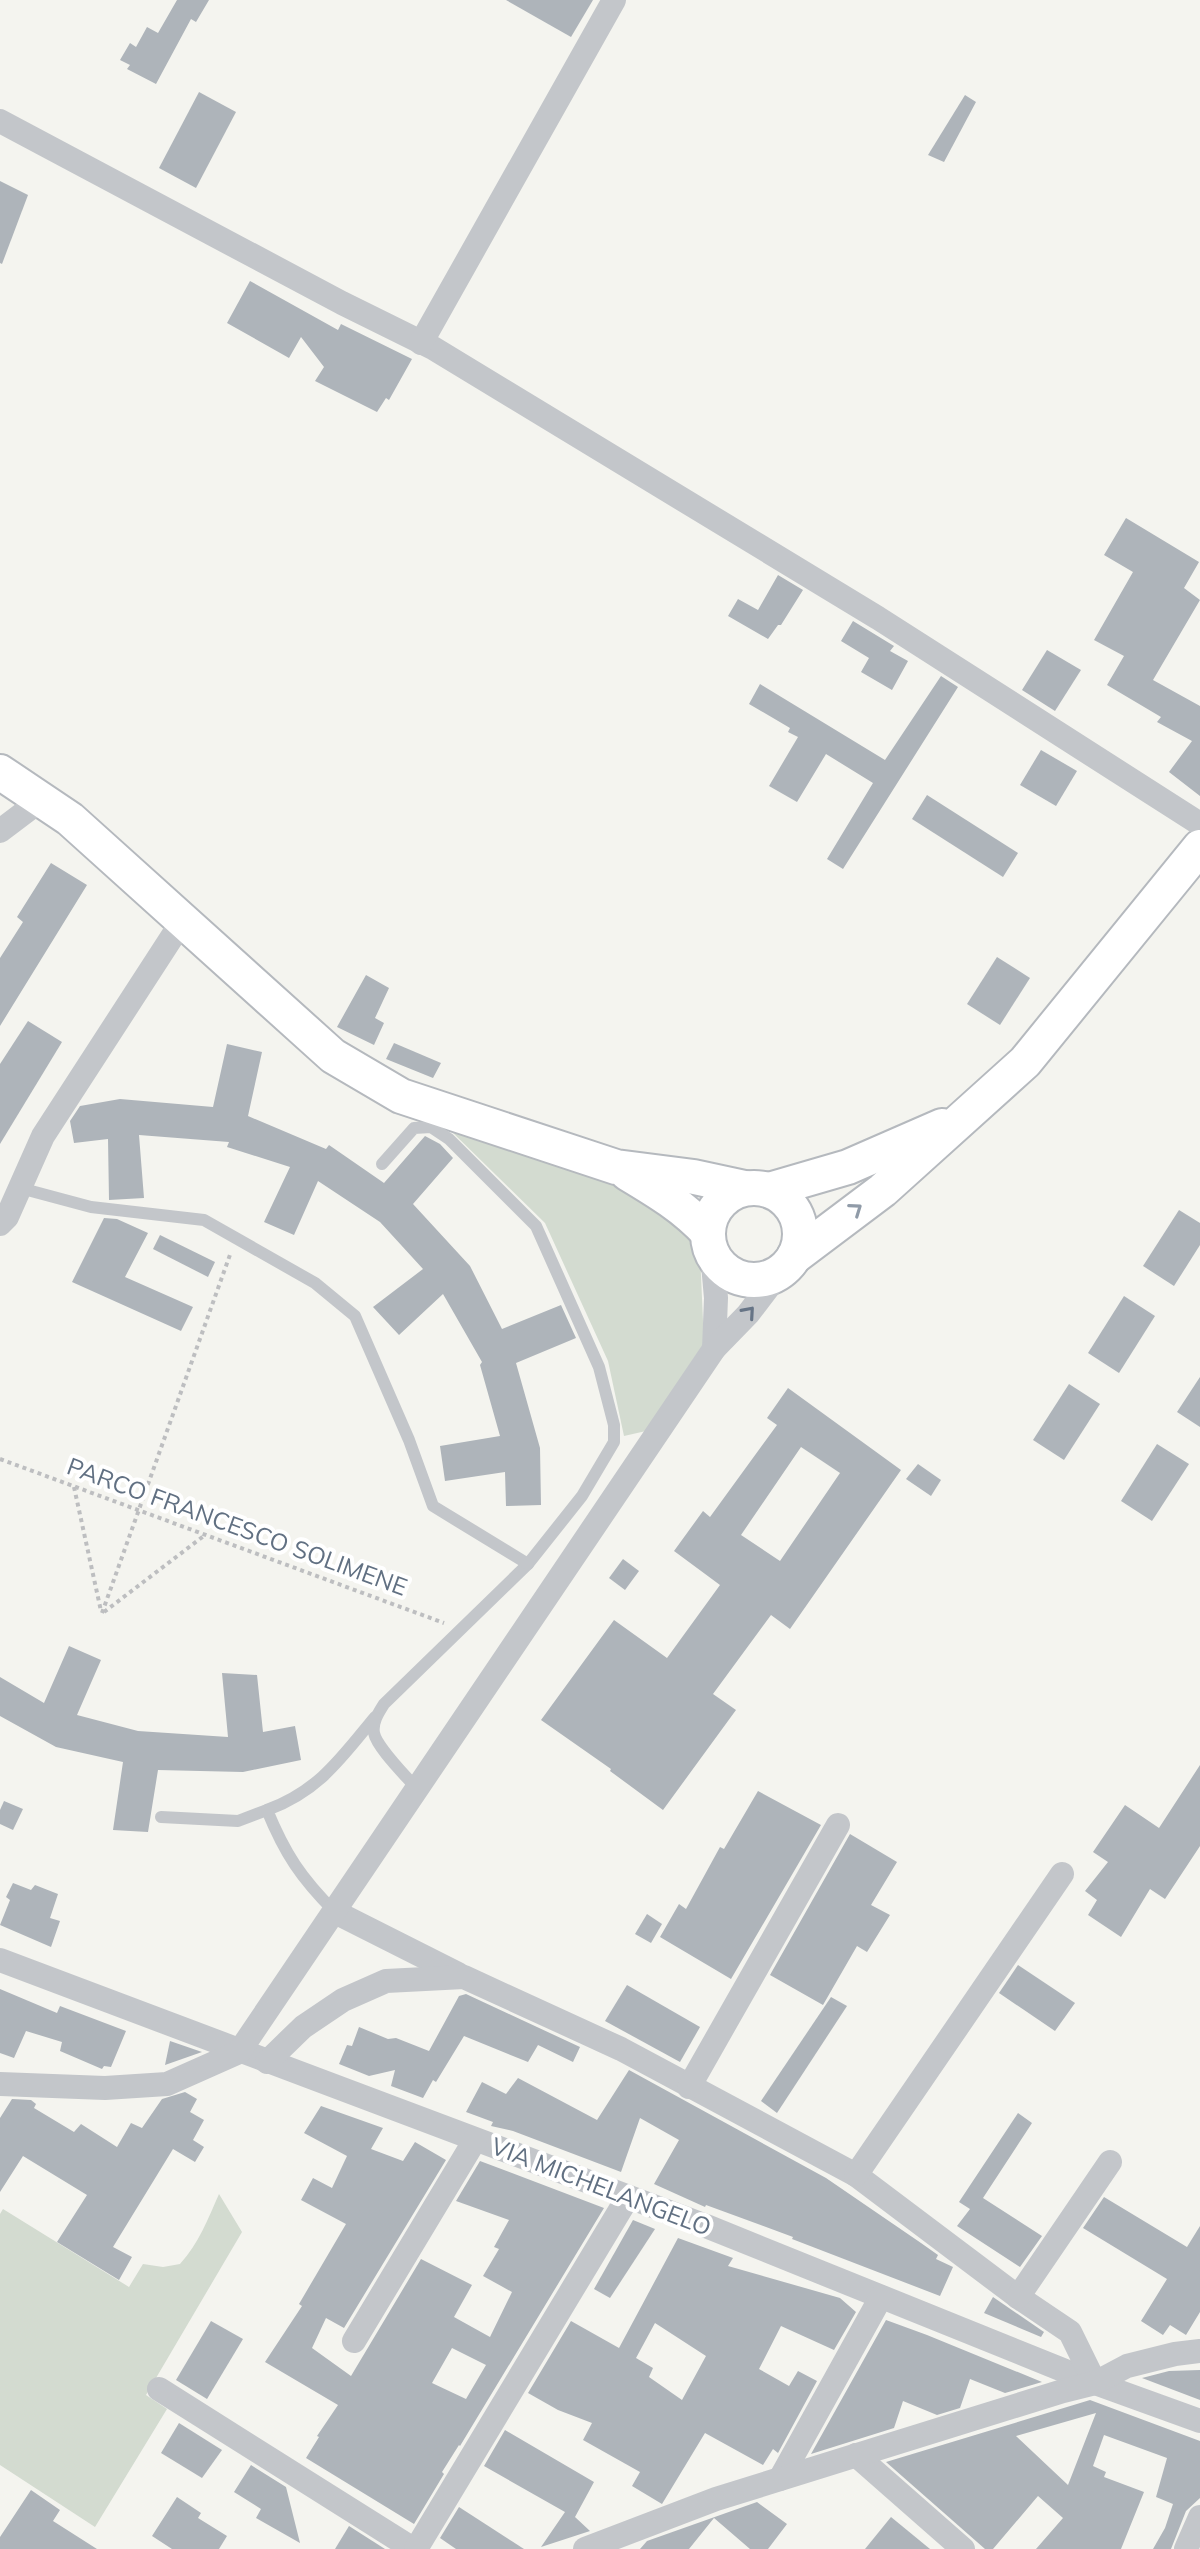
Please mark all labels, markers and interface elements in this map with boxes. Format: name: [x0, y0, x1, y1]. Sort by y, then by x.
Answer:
one-way arrow: [847, 1205, 861, 1219]
one-way arrow: [739, 1306, 754, 1321]
street label: PARCO FRANCESCO SOLIMENE: [63, 1450, 411, 1602]
street label: VIA MICHELANGELO: [487, 2130, 716, 2242]

